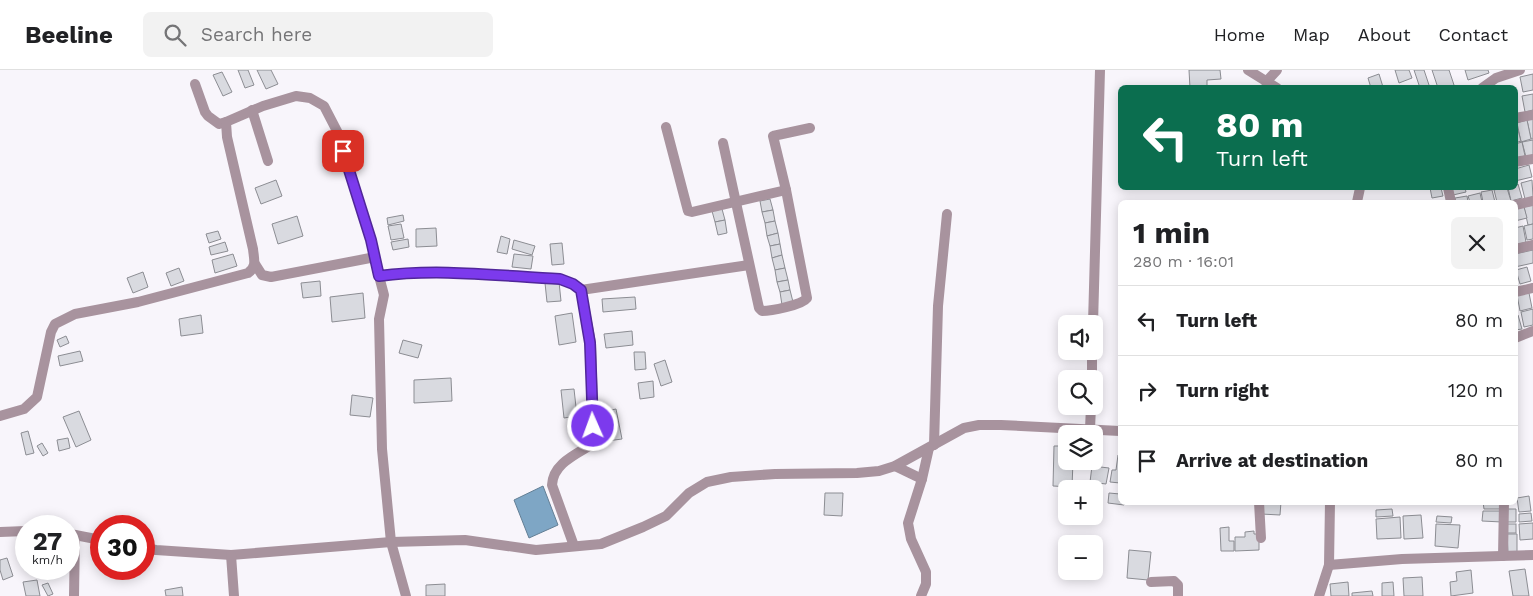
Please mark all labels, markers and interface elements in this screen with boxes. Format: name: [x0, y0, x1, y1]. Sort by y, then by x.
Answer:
search box: [143, 12, 493, 57]
text: Beeline: [25, 21, 113, 49]
icon: search: [161, 21, 189, 49]
text: Search here: [201, 23, 312, 46]
text: Home: [1214, 24, 1265, 45]
text: Map: [1293, 24, 1330, 45]
text: About: [1358, 24, 1410, 45]
text: Contact: [1438, 24, 1508, 45]
text: 80 m: [1216, 104, 1303, 146]
icon: left: [1133, 105, 1198, 170]
pin: [322, 130, 364, 172]
icon: arrive: [329, 137, 357, 165]
text: Turn left: [1216, 146, 1308, 171]
text: 1 min: [1133, 215, 1210, 250]
button: close: [1451, 217, 1503, 269]
text: 280 m · 16:01: [1133, 252, 1234, 271]
icon: left: [1133, 307, 1161, 335]
text: Turn left: [1176, 309, 1257, 332]
text: 80 m: [1455, 309, 1503, 332]
map controls: [1058, 315, 1103, 580]
button: sound: [1058, 315, 1103, 360]
button: search: [1058, 370, 1103, 415]
icon: right: [1133, 377, 1161, 405]
text: Turn right: [1176, 379, 1269, 402]
text: 120 m: [1448, 379, 1503, 402]
position arrow: [566, 399, 618, 451]
button: layers: [1058, 425, 1103, 470]
icon: arrive: [1133, 447, 1161, 475]
text: Arrive at destination: [1176, 449, 1368, 472]
text: 80 m: [1455, 449, 1503, 472]
button: +: [1058, 480, 1103, 525]
speed limit sign: 30: [90, 515, 155, 580]
text: 27: [33, 527, 62, 556]
button: −: [1058, 535, 1103, 580]
text: km/h: [32, 553, 63, 567]

